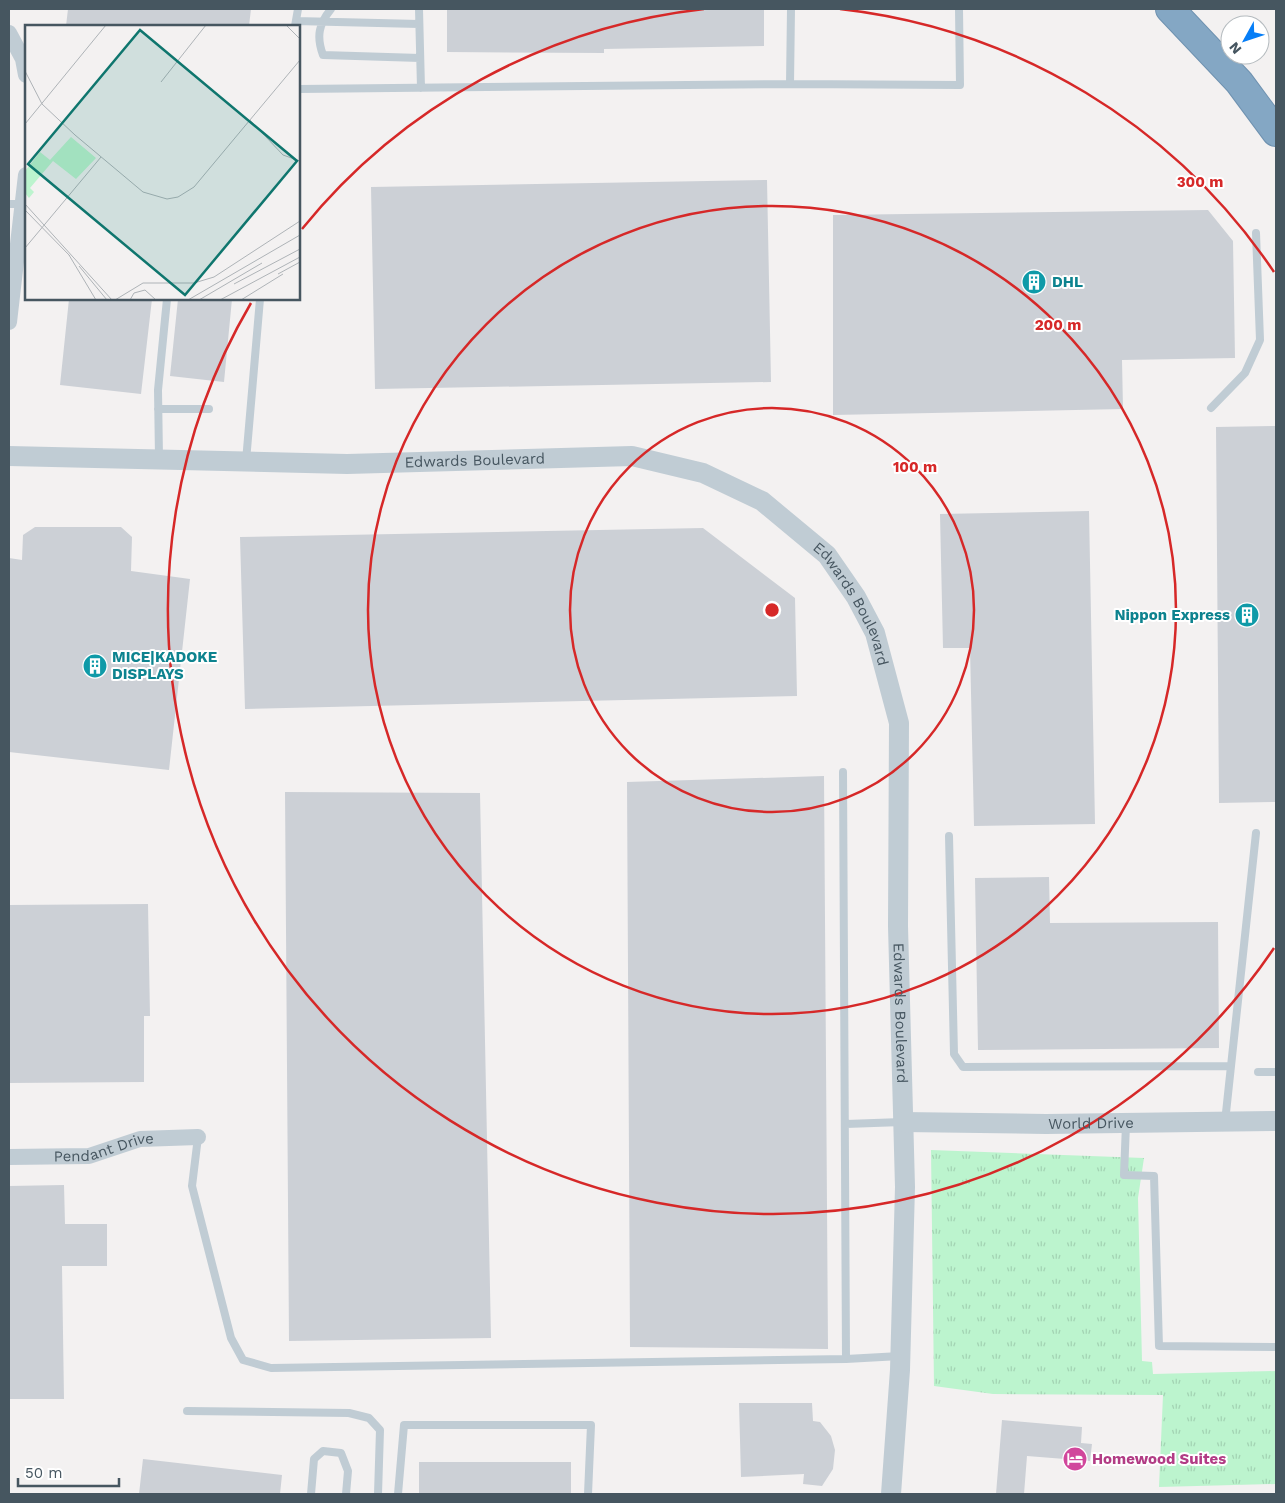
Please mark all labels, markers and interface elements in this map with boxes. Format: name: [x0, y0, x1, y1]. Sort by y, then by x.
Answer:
north arrow: [1220, 15, 1270, 65]
inset map: [25, 25, 300, 300]
text: N: [1226, 39, 1245, 57]
text: 300 m: [1177, 173, 1223, 191]
building icon: DHL: [1021, 269, 1047, 295]
place label: DHL: [1052, 273, 1083, 291]
text: 200 m: [1035, 316, 1081, 334]
street label: Edwards Boulevard: [404, 449, 545, 471]
text: 100 m: [893, 458, 937, 476]
street label: Edwards Boulevard: [810, 538, 892, 668]
centre of rings: [763, 601, 781, 619]
building icon: Nippon Express: [1234, 602, 1260, 628]
place label: Nippon Express: [1114, 606, 1230, 624]
place label: MICE|KADOKE DISPLAYS: [112, 648, 217, 683]
building icon: MICE|KADOKE DISPLAYS: [82, 653, 108, 679]
street label: Edwards Boulevard: [889, 943, 911, 1083]
street label: World Drive: [1048, 1114, 1134, 1133]
street label: Pendant Drive: [53, 1130, 154, 1165]
hotel icon: Homewood Suites: [1062, 1446, 1088, 1472]
place label: Homewood Suites: [1092, 1450, 1226, 1468]
scale bar: [18, 1456, 119, 1488]
text: 50 m: [25, 1464, 62, 1482]

